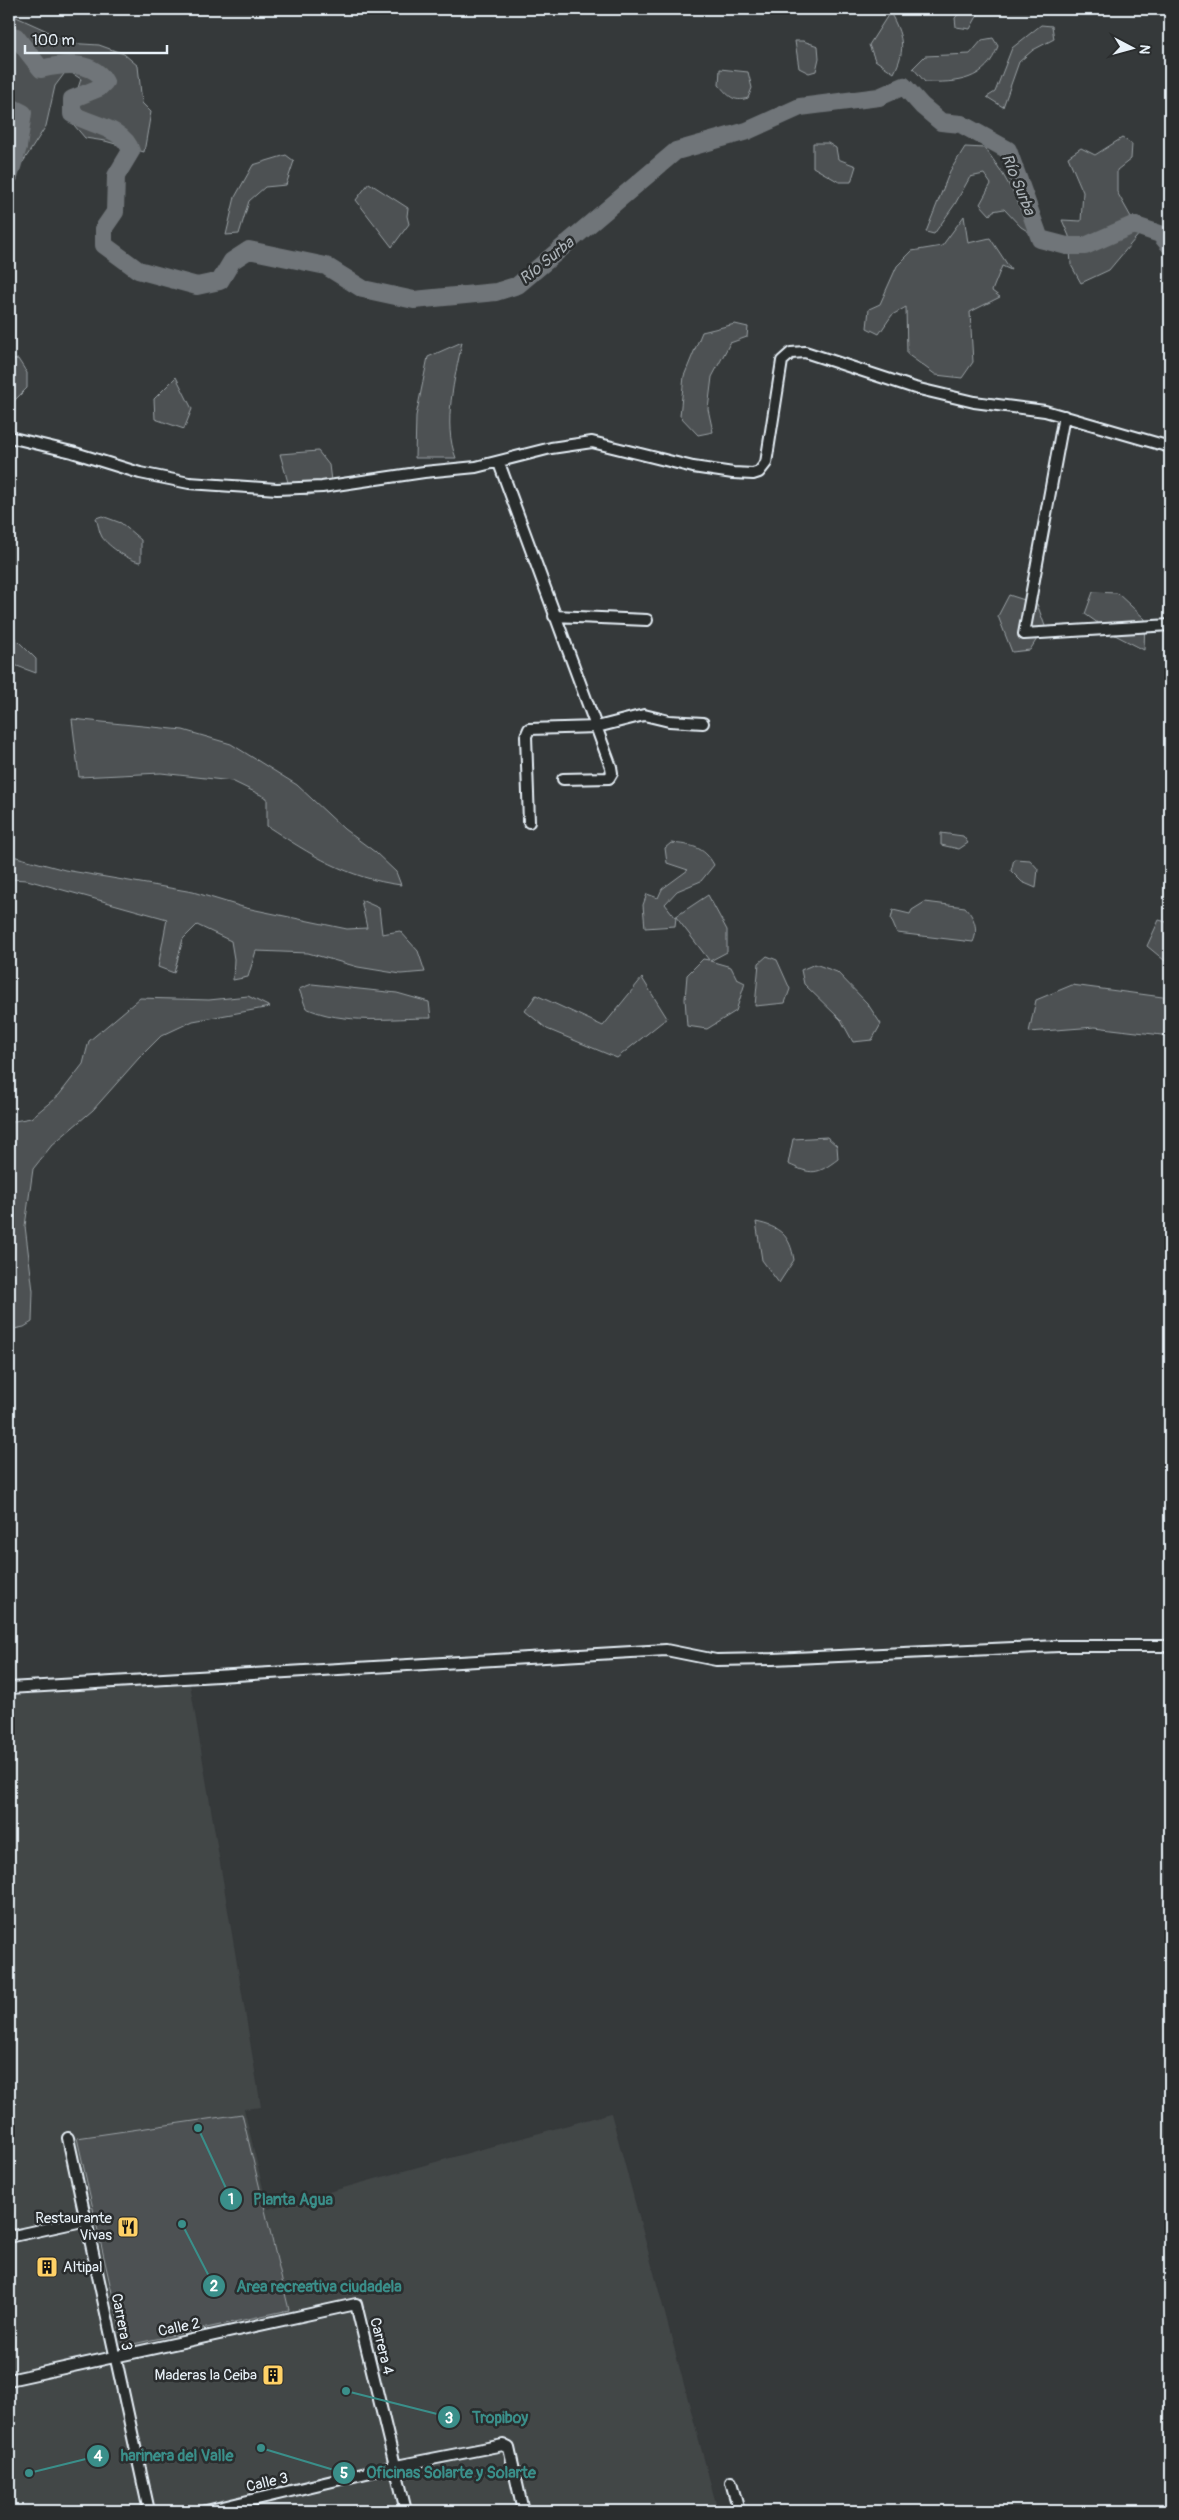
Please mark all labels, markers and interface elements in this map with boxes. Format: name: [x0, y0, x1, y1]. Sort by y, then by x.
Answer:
scale bar: [25, 22, 168, 54]
north arrow: [1106, 22, 1156, 72]
text: 100 m: [32, 31, 75, 50]
text: N: [1135, 44, 1153, 55]
water label: Río Surba: [997, 151, 1040, 219]
water label: Río Surba: [515, 232, 579, 289]
callout: Planta Agua: [218, 2184, 343, 2215]
text: 1: [228, 2190, 234, 2209]
text: Planta Agua: [253, 2190, 333, 2210]
place label: Restaurante Vivas: [35, 2209, 113, 2245]
restaurant icon: Restaurante Vivas: [116, 2215, 140, 2239]
building icon: Altipal: [35, 2255, 59, 2279]
place label: Altipal: [63, 2258, 103, 2277]
callout: Area recreativa ciudadela: [201, 2271, 412, 2302]
text: 2: [210, 2277, 218, 2296]
text: Area recreativa ciudadela: [236, 2277, 402, 2297]
street label: Carrera 3: [107, 2292, 136, 2352]
street label: Calle 2: [156, 2314, 202, 2341]
street label: Carrera 4: [365, 2316, 398, 2377]
building icon: Maderas la Ceiba: [261, 2363, 285, 2387]
place label: Maderas la Ceiba: [155, 2366, 257, 2385]
callout: Tropiboy: [437, 2402, 538, 2433]
text: Tropiboy: [471, 2408, 528, 2428]
text: 3: [445, 2409, 453, 2428]
callout: harinera del Valle: [86, 2440, 243, 2471]
text: harinera del Valle: [121, 2446, 234, 2466]
text: 4: [94, 2447, 103, 2466]
callout: Oficinas Solarte y Solarte: [331, 2457, 546, 2488]
text: Oficinas Solarte y Solarte: [366, 2463, 537, 2483]
text: 5: [340, 2464, 348, 2483]
street label: Calle 3: [244, 2468, 290, 2497]

